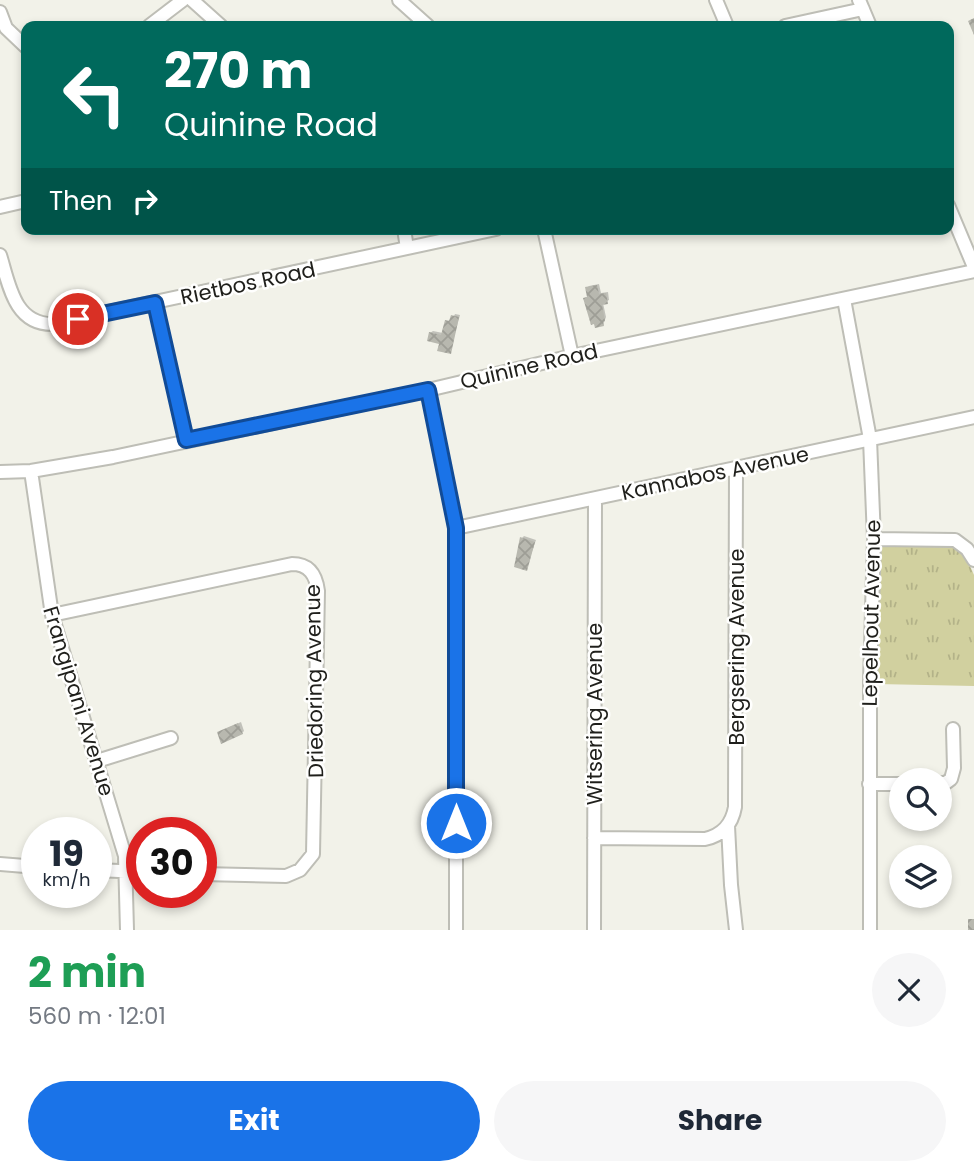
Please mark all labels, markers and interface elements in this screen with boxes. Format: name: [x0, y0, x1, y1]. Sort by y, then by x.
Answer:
text: 270 m: [164, 37, 312, 105]
icon: left: [49, 49, 140, 140]
text: Quinine Road: [164, 102, 378, 147]
icon: right: [126, 182, 164, 220]
text: Then: [49, 183, 112, 219]
street label: Rietbos Road: [178, 255, 318, 311]
pin: [48, 289, 108, 349]
icon: arrive: [59, 300, 97, 338]
street label: Quinine Road: [457, 336, 601, 396]
street label: Kannabos Avenue: [619, 439, 811, 507]
street label: Lepelhout Avenue: [855, 519, 887, 707]
street label: Bergsering Avenue: [722, 548, 751, 746]
street label: Driedoring Avenue: [298, 584, 330, 778]
street label: Frangipani Avenue: [36, 603, 122, 799]
street label: Witsering Avenue: [580, 623, 609, 805]
map controls: [889, 768, 952, 908]
button: search: [889, 768, 952, 831]
position arrow: [419, 786, 493, 860]
speed limit sign: 30: [126, 817, 217, 908]
text: 19: [49, 829, 84, 878]
button: layers: [889, 845, 952, 908]
text: km/h: [43, 867, 90, 892]
text: 2 min: [28, 943, 146, 1002]
button: close: [872, 953, 946, 1027]
text: 560 m · 12:01: [28, 1000, 166, 1032]
button: Exit: [28, 1081, 480, 1161]
button: Share: [494, 1081, 946, 1161]

